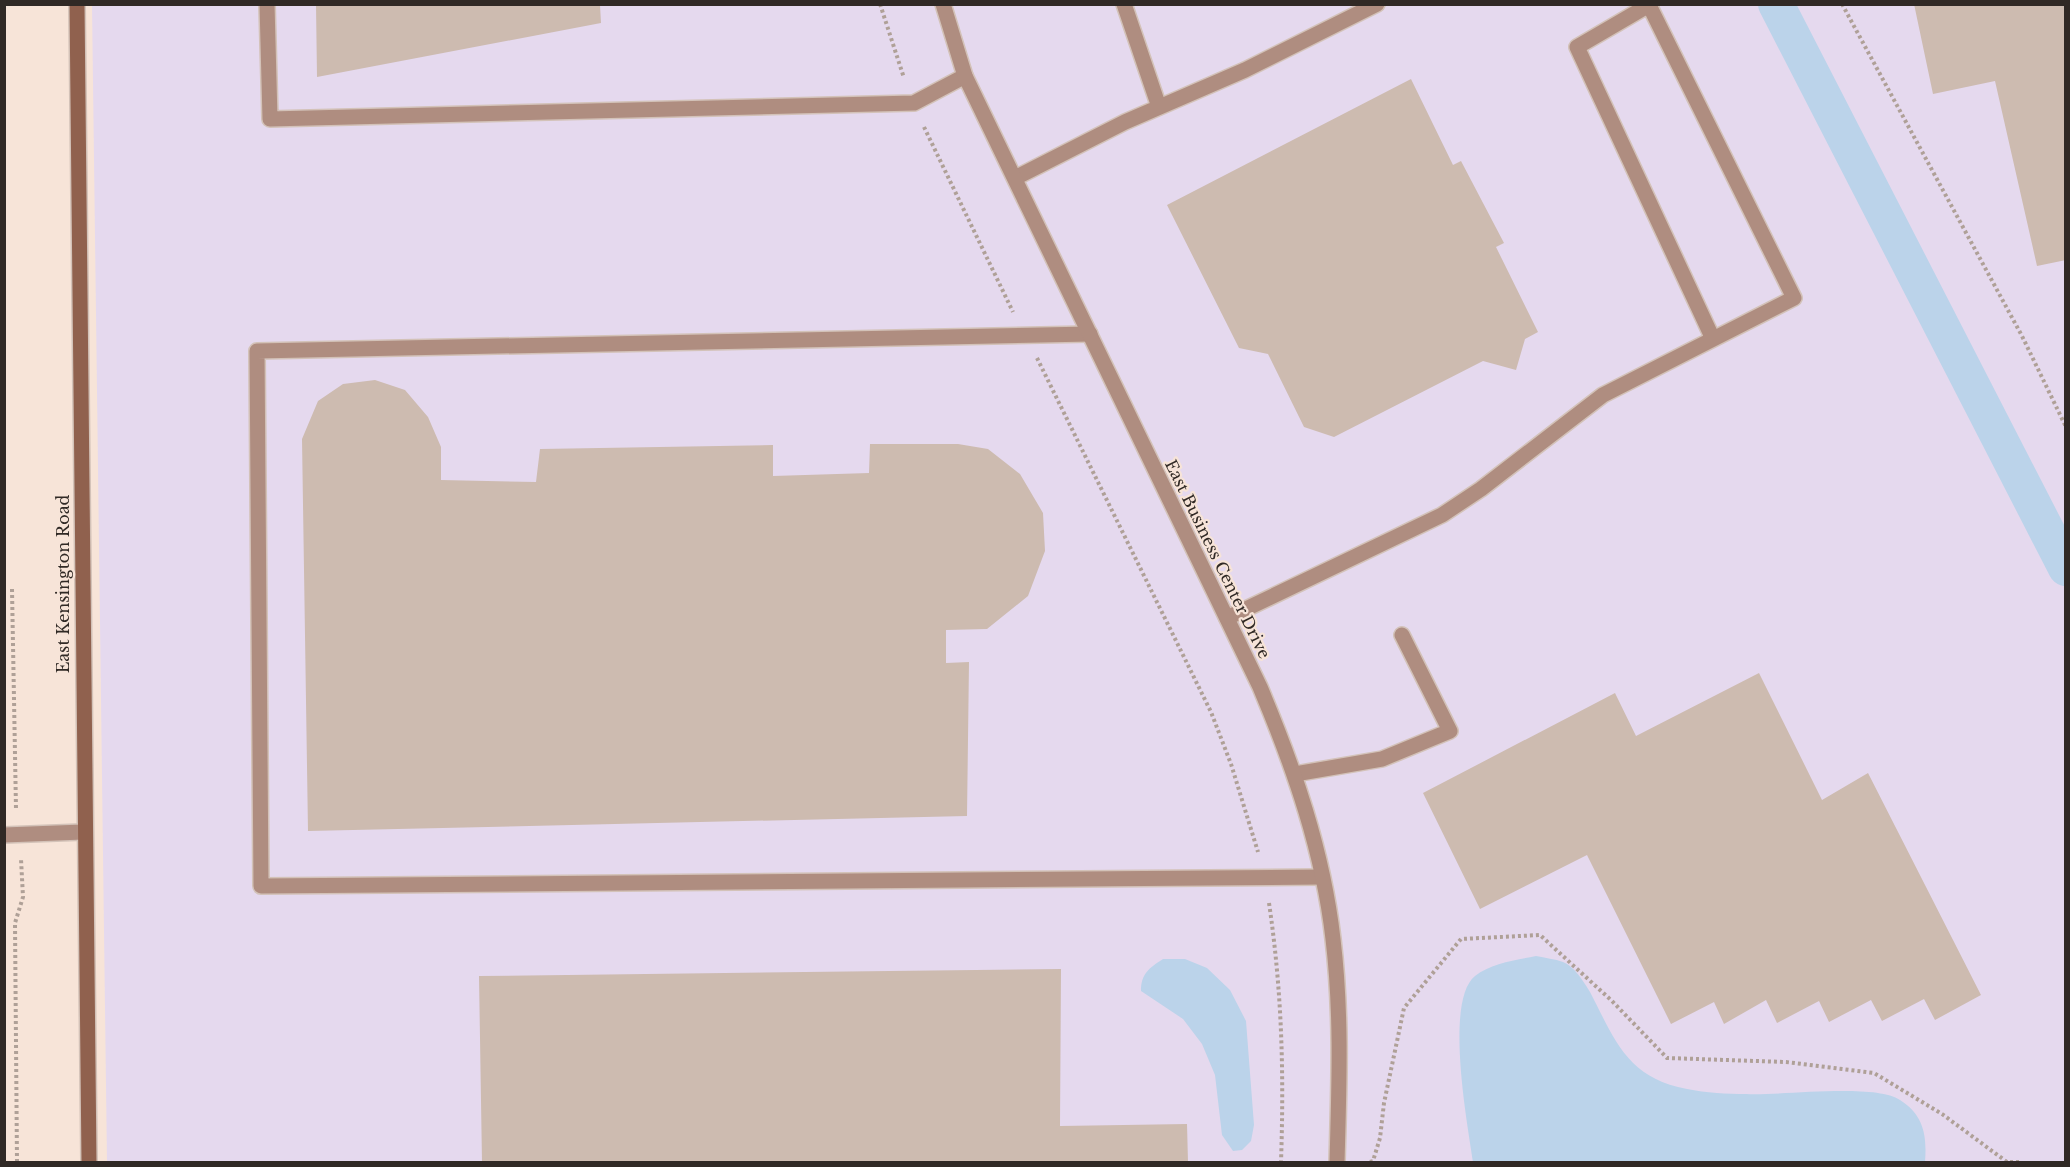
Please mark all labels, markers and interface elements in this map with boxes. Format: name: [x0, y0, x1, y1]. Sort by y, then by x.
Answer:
street label: East Business Center Drive: [1161, 456, 1275, 662]
street label: East Kensington Road: [53, 494, 73, 673]

